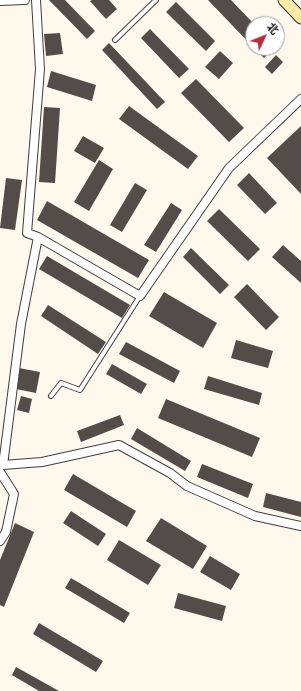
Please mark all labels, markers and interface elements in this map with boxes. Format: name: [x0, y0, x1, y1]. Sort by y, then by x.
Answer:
north arrow: [245, 16, 285, 56]
text: 北: [265, 20, 281, 37]

